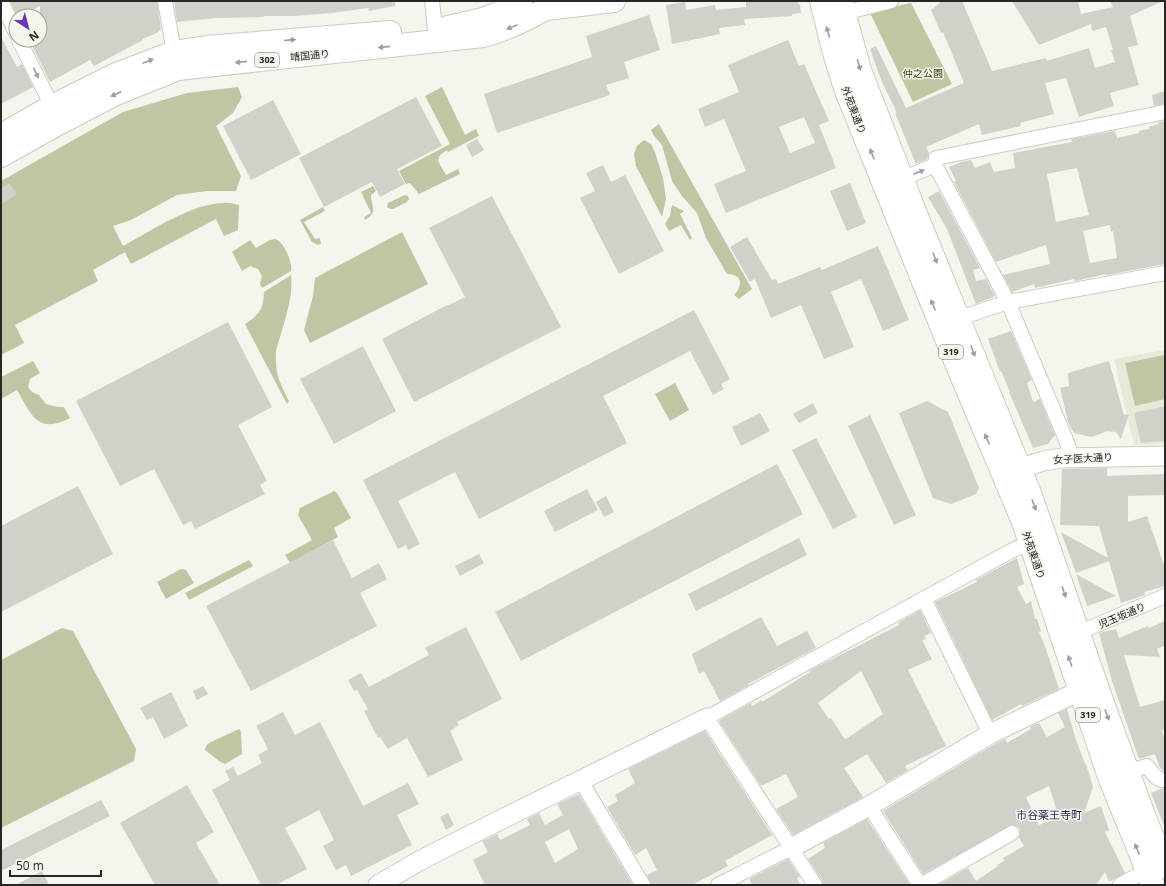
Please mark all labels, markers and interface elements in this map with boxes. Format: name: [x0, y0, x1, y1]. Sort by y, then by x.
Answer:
north arrow: [8, 8, 48, 48]
one-way arrow: [505, 24, 517, 30]
one-way arrow: [825, 25, 831, 38]
text: N: [26, 28, 42, 45]
one-way arrow: [284, 36, 296, 43]
one-way arrow: [378, 44, 390, 50]
street label: 靖国通り: [289, 46, 331, 64]
road number: 302: [255, 53, 279, 67]
one-way arrow: [143, 58, 155, 64]
one-way arrow: [235, 59, 247, 66]
one-way arrow: [856, 60, 862, 72]
park label: 仲之公園: [903, 66, 943, 80]
one-way arrow: [33, 67, 39, 79]
street label: 外苑東通り: [839, 84, 869, 136]
one-way arrow: [110, 91, 121, 97]
one-way arrow: [868, 148, 874, 160]
one-way arrow: [913, 168, 925, 174]
one-way arrow: [932, 253, 938, 265]
one-way arrow: [929, 299, 935, 311]
road number: 319: [939, 345, 963, 359]
one-way arrow: [970, 346, 976, 358]
one-way arrow: [984, 432, 990, 444]
street label: 女子医大通り: [1053, 449, 1113, 467]
one-way arrow: [1032, 499, 1038, 511]
street label: 外苑東通り: [1019, 529, 1049, 581]
one-way arrow: [1061, 587, 1067, 599]
street label: 児玉坂通り: [1096, 599, 1148, 631]
one-way arrow: [1067, 654, 1073, 666]
road number: 319: [1076, 708, 1100, 722]
one-way arrow: [1105, 710, 1111, 722]
district label: 市谷薬王寺町: [1016, 807, 1082, 822]
one-way arrow: [1134, 843, 1140, 855]
scale bar: [10, 852, 101, 878]
text: 50 m: [16, 857, 44, 874]

